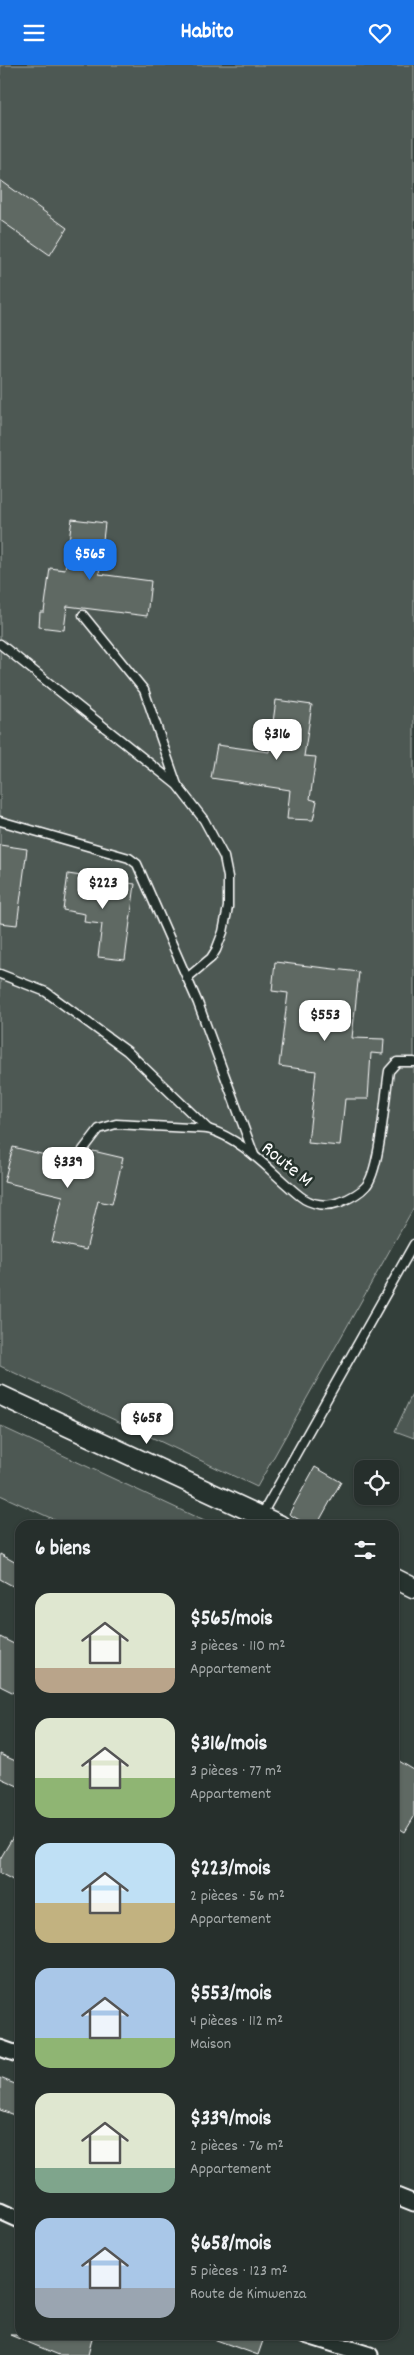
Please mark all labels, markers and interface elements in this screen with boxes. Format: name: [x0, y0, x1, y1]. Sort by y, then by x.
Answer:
text: Habito: [180, 17, 234, 48]
icon: menu: [20, 19, 48, 47]
icon: heart: [366, 19, 394, 47]
pin: $565: [60, 539, 120, 581]
text: $565: [75, 543, 105, 566]
pin: $316: [247, 719, 307, 761]
text: $316: [264, 723, 290, 746]
pin: $223: [73, 867, 133, 910]
text: $223: [88, 872, 118, 895]
pin: $553: [295, 999, 355, 1042]
text: $553: [310, 1004, 340, 1027]
street label: Route M: [254, 1136, 318, 1195]
pin: $339: [38, 1147, 98, 1189]
text: $339: [53, 1151, 83, 1174]
pin: $658: [117, 1403, 177, 1445]
text: $658: [132, 1407, 162, 1430]
map controls: [354, 1460, 399, 1505]
button: locate: [354, 1460, 399, 1505]
text: 6 biens: [35, 1535, 91, 1565]
icon: filters: [351, 1536, 379, 1564]
text: $565/mois: [190, 1605, 273, 1635]
icon: home: [75, 1613, 135, 1673]
text: 3 pièces · 110 m²: [190, 1635, 285, 1658]
text: Appartement: [190, 1658, 271, 1681]
text: $316/mois: [190, 1730, 267, 1760]
icon: home: [75, 1738, 135, 1798]
text: 3 pièces · 77 m²: [190, 1760, 282, 1783]
text: Appartement: [190, 1783, 271, 1806]
text: $223/mois: [190, 1855, 271, 1885]
icon: home: [75, 1863, 135, 1923]
text: 2 pièces · 56 m²: [190, 1885, 285, 1908]
text: Appartement: [190, 1908, 271, 1931]
text: $553/mois: [190, 1980, 272, 2010]
icon: home: [75, 1988, 135, 2048]
text: 4 pièces · 112 m²: [190, 2010, 283, 2033]
text: Maison: [190, 2033, 231, 2056]
text: $339/mois: [190, 2105, 271, 2135]
icon: home: [75, 2113, 135, 2173]
text: 2 pièces · 76 m²: [190, 2135, 284, 2158]
text: Appartement: [190, 2158, 271, 2181]
text: $658/mois: [190, 2230, 272, 2260]
icon: home: [75, 2238, 135, 2298]
text: 5 pièces · 123 m²: [190, 2260, 288, 2283]
text: Route de Kimwenza: [190, 2283, 306, 2306]

